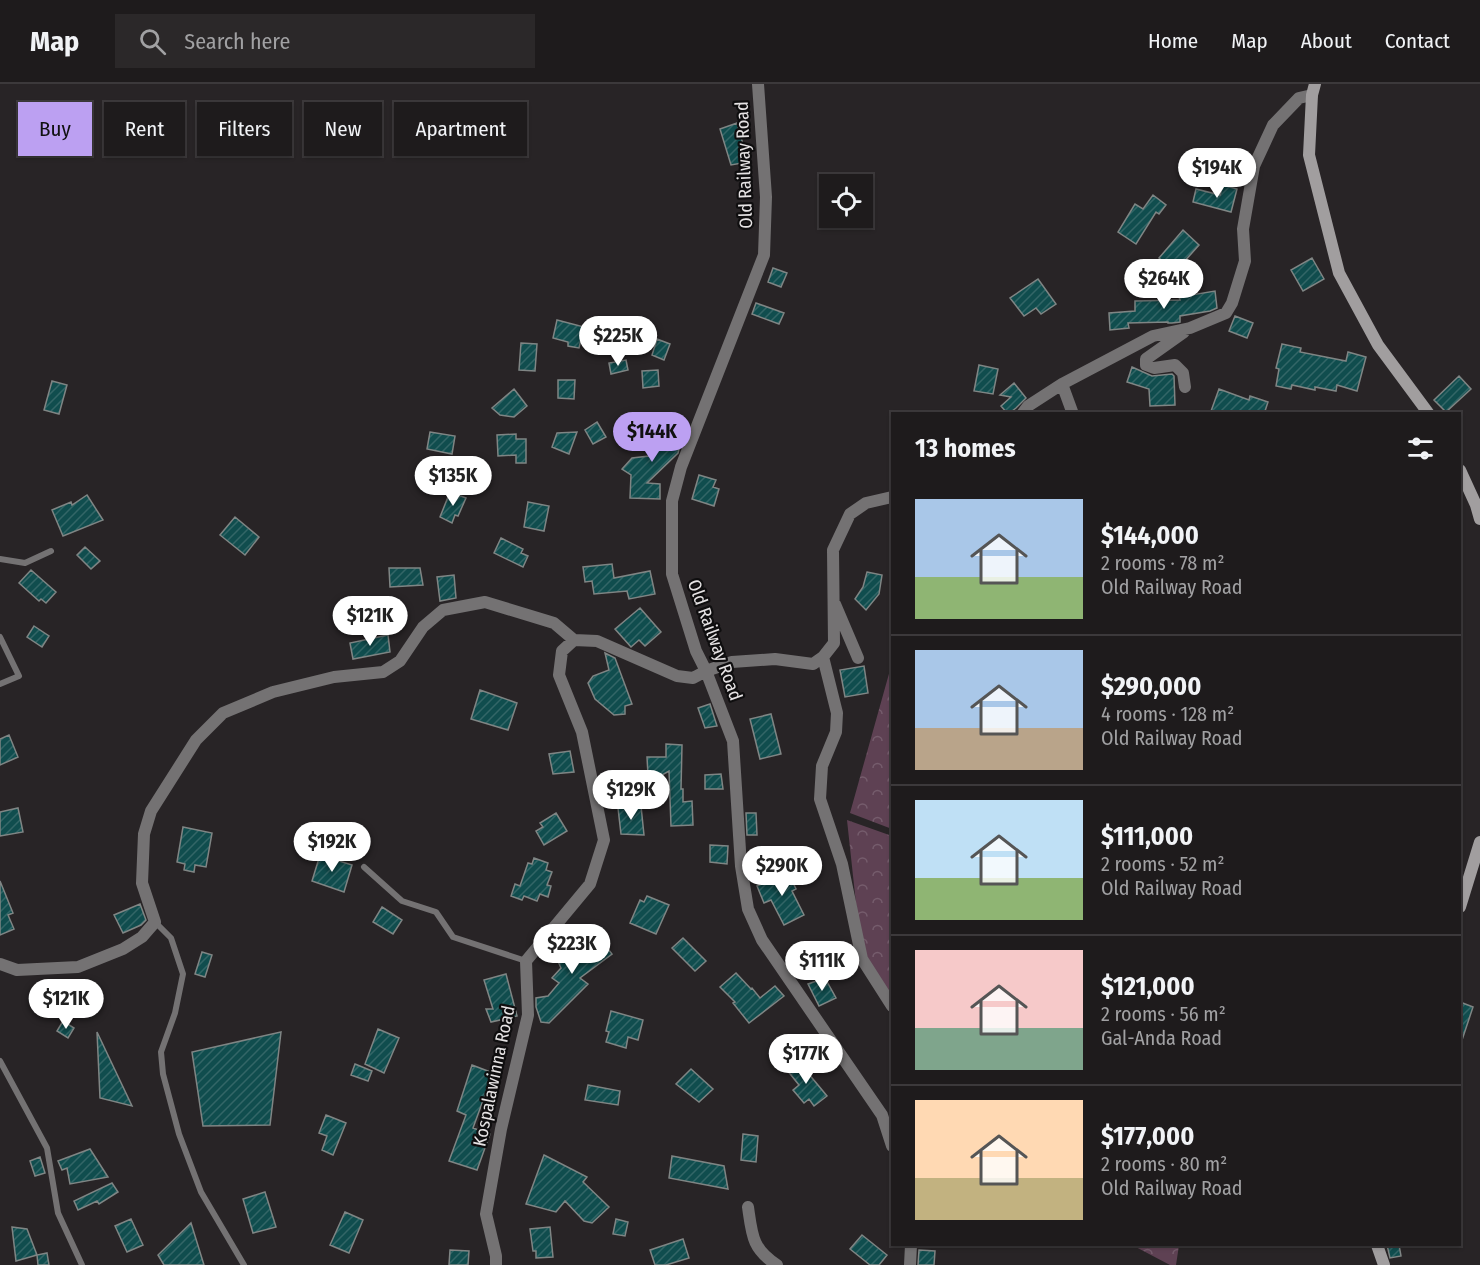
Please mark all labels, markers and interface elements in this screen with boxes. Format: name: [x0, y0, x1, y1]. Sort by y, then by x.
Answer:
search box: [115, 14, 535, 68]
text: Map: [30, 25, 79, 58]
icon: search: [136, 25, 169, 58]
text: Search here: [184, 28, 290, 55]
text: Home: [1148, 28, 1198, 54]
text: Map: [1231, 28, 1268, 54]
text: About: [1301, 28, 1352, 54]
text: Contact: [1385, 28, 1450, 54]
street label: Old Railway Road: [731, 101, 757, 229]
chip: Buy: [18, 102, 92, 156]
chip: Rent: [104, 102, 185, 156]
chip: Filters: [197, 102, 292, 156]
chip: New: [304, 102, 382, 156]
chip: Apartment: [394, 102, 527, 156]
pin: $194K: [1175, 148, 1259, 199]
text: $194K: [1192, 155, 1242, 179]
map controls: [819, 174, 873, 228]
button: locate: [819, 174, 873, 228]
pin: $264K: [1122, 259, 1206, 310]
text: $264K: [1138, 266, 1190, 290]
pin: $225K: [576, 316, 660, 367]
text: $225K: [593, 323, 643, 347]
pin: $144K: [610, 412, 694, 463]
text: $144K: [627, 419, 677, 443]
icon: filters: [1404, 432, 1437, 465]
text: 13 homes: [915, 433, 1016, 464]
pin: $135K: [411, 456, 495, 507]
text: $135K: [429, 463, 477, 487]
text: $144,000: [1101, 520, 1199, 551]
icon: home: [963, 523, 1035, 595]
text: 2 rooms · 78 m²: [1101, 551, 1224, 575]
text: Old Railway Road: [1101, 575, 1242, 599]
street label: Old Railway Road: [683, 576, 747, 704]
pin: $121K: [328, 596, 412, 647]
text: $121K: [347, 603, 393, 627]
text: $290,000: [1101, 671, 1201, 702]
icon: home: [963, 674, 1035, 746]
text: 4 rooms · 128 m²: [1101, 702, 1234, 726]
text: Old Railway Road: [1101, 726, 1242, 750]
pin: $129K: [589, 770, 673, 821]
text: $129K: [607, 777, 655, 801]
text: $111,000: [1101, 821, 1193, 852]
pin: $192K: [290, 822, 374, 873]
icon: home: [963, 824, 1035, 896]
text: $192K: [308, 829, 356, 853]
pin: $290K: [740, 846, 824, 897]
text: 2 rooms · 52 m²: [1101, 852, 1225, 876]
text: $290K: [756, 853, 808, 877]
text: Old Railway Road: [1101, 876, 1242, 900]
pin: $223K: [530, 924, 614, 975]
text: $223K: [547, 931, 597, 955]
pin: $111K: [780, 941, 864, 992]
text: $111K: [799, 948, 845, 972]
text: $121,000: [1101, 971, 1195, 1002]
icon: home: [963, 974, 1035, 1046]
pin: $121K: [24, 979, 108, 1030]
text: $121K: [43, 986, 89, 1010]
text: 2 rooms · 56 m²: [1101, 1002, 1226, 1026]
street label: Kospalawinna Road: [468, 1004, 520, 1148]
text: Gal-Anda Road: [1101, 1026, 1222, 1050]
pin: $177K: [764, 1034, 848, 1085]
text: $177K: [783, 1041, 829, 1065]
text: $177,000: [1101, 1121, 1194, 1152]
icon: home: [963, 1124, 1035, 1196]
text: 2 rooms · 80 m²: [1101, 1152, 1227, 1176]
text: Old Railway Road: [1101, 1176, 1242, 1200]

